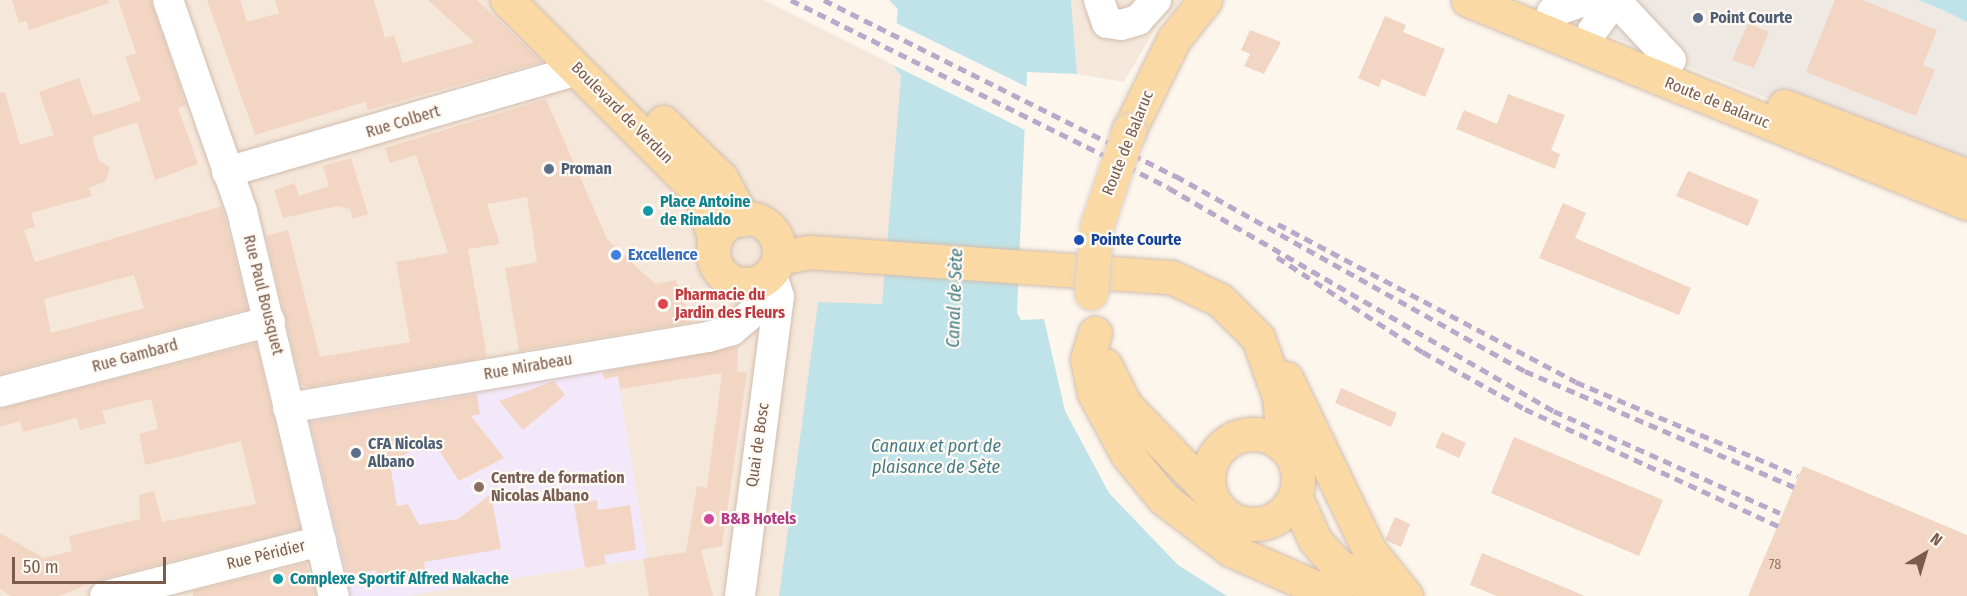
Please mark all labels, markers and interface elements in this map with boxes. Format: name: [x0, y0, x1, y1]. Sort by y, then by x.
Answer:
place label: Point Courte: [1710, 8, 1792, 28]
marker: Point Courte: [1691, 11, 1705, 25]
street label: Boulevard de Verdun: [567, 58, 677, 168]
street label: Route de Balaruc: [1662, 73, 1772, 133]
street label: Route de Balaruc: [1098, 88, 1158, 198]
street label: Rue Colbert: [364, 102, 442, 142]
place label: Proman: [561, 159, 612, 179]
marker: Proman: [542, 162, 556, 176]
place label: Place Antoine de Rinaldo: [660, 192, 750, 230]
marker: Place Antoine de Rinaldo: [641, 204, 655, 218]
place label: Pointe Courte: [1091, 230, 1181, 250]
street label: Rue Paul Bousquet: [239, 233, 287, 357]
marker: Pointe Courte: [1072, 233, 1086, 247]
place label: Excellence: [628, 245, 698, 265]
marker: Excellence: [609, 248, 623, 262]
water label: Canal de Sète: [942, 248, 968, 348]
place label: Pharmacie du Jardin des Fleurs: [675, 285, 785, 323]
marker: Pharmacie du Jardin des Fleurs: [656, 297, 670, 311]
street label: Rue Gambard: [90, 335, 180, 377]
street label: Rue Mirabeau: [482, 350, 574, 384]
street label: Quai de Bosc: [743, 402, 773, 488]
place label: CFA Nicolas Albano: [368, 434, 443, 472]
water label: Canaux et port de plaisance de Sète: [871, 436, 1001, 478]
marker: CFA Nicolas Albano: [349, 446, 363, 460]
place label: Centre de formation Nicolas Albano: [491, 468, 625, 506]
marker: Centre de formation Nicolas Albano: [472, 480, 486, 494]
place label: B&B Hotels: [721, 509, 796, 529]
marker: B&B Hotels: [702, 512, 716, 526]
north arrow: [1895, 524, 1955, 584]
text: N: [1927, 529, 1946, 550]
street label: Rue Péridier: [225, 536, 307, 574]
scale bar: [15, 545, 170, 583]
text: 50 m: [23, 556, 59, 578]
house number: 78: [1769, 557, 1781, 573]
place label: Complexe Sportif Alfred Nakache: [290, 569, 509, 589]
marker: Complexe Sportif Alfred Nakache: [271, 572, 285, 586]

